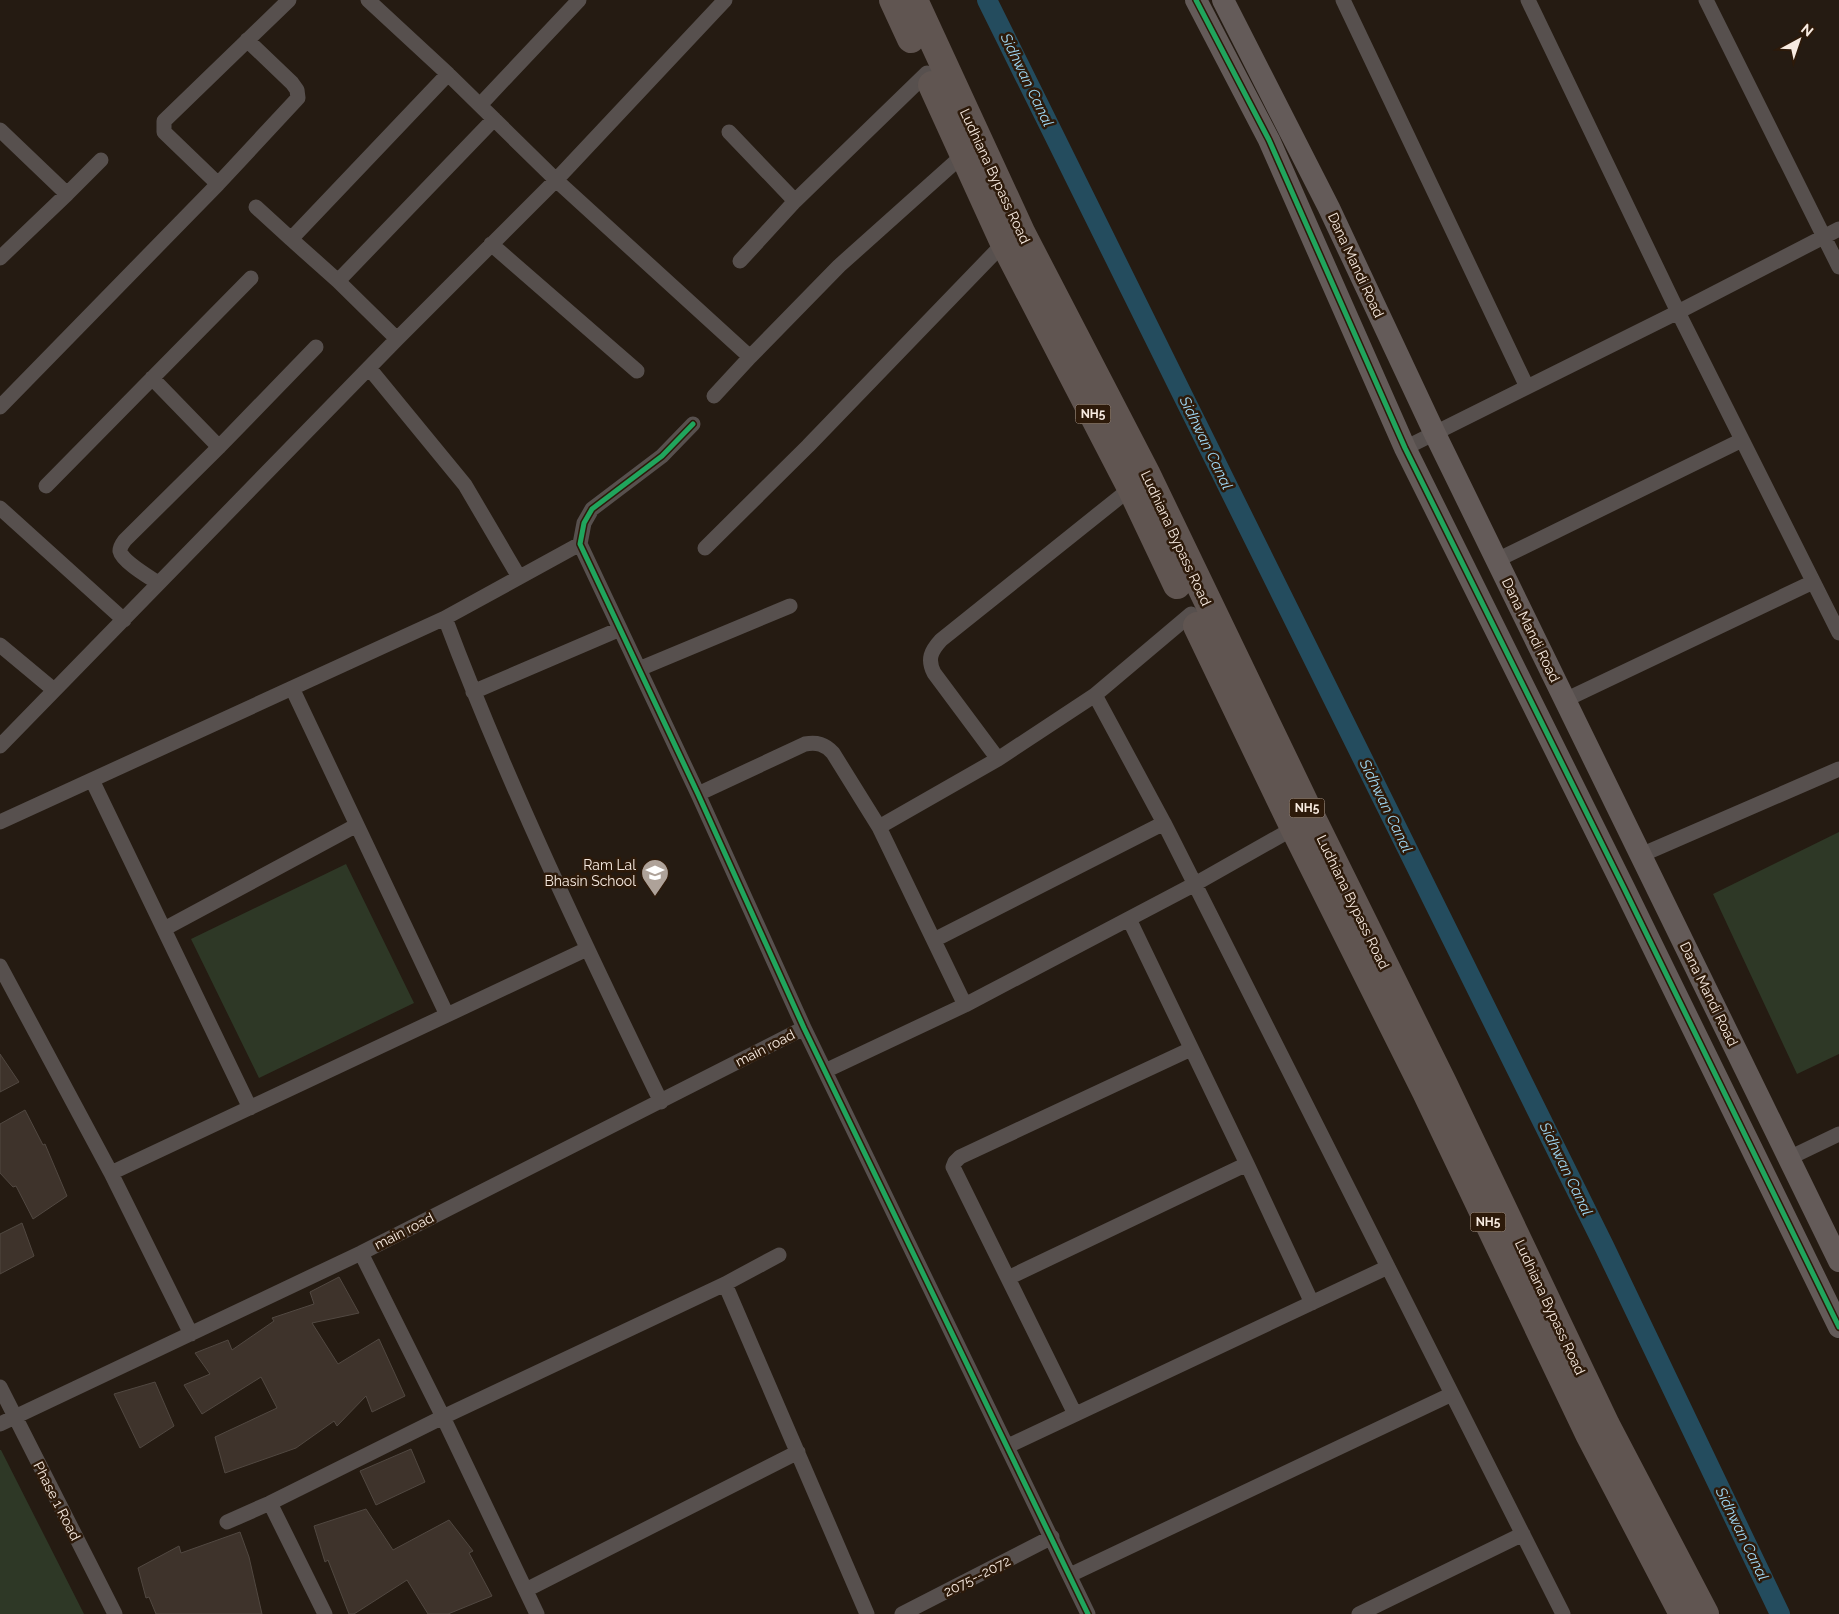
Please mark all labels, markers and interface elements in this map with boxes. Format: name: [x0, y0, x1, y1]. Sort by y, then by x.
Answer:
north arrow: [1774, 15, 1824, 65]
text: N: [1798, 20, 1817, 40]
water label: Sidhwan Canal: [996, 30, 1057, 130]
street label: Ludhiana Bypass Road: [957, 106, 1033, 246]
street label: Dana Mandi Road: [1325, 210, 1387, 320]
water label: Sidhwan Canal: [1175, 393, 1236, 493]
road number: NH5: [1076, 404, 1110, 424]
street label: Ludhiana Bypass Road: [1138, 468, 1214, 608]
street label: Dana Mandi Road: [1499, 575, 1563, 685]
water label: Sidhwan Canal: [1355, 756, 1416, 856]
road number: NH5: [1290, 798, 1324, 818]
street label: Ludhiana Bypass Road: [1314, 832, 1392, 972]
place label: Ram Lal Bhasin School: [545, 857, 636, 889]
school or university icon: Ram Lal Bhasin School: [640, 858, 670, 897]
street label: Dana Mandi Road: [1677, 939, 1741, 1049]
street label: main road: [733, 1026, 797, 1070]
water label: Sidhwan Canal: [1535, 1119, 1596, 1219]
street label: main road: [372, 1209, 436, 1253]
road number: NH5: [1470, 1212, 1506, 1232]
street label: Ludhiana Bypass Road: [1512, 1237, 1588, 1377]
street label: Phase 1 Road: [30, 1459, 84, 1543]
water label: Sidhwan Canal: [1711, 1484, 1772, 1584]
street label: 2075--2072: [941, 1552, 1013, 1600]

